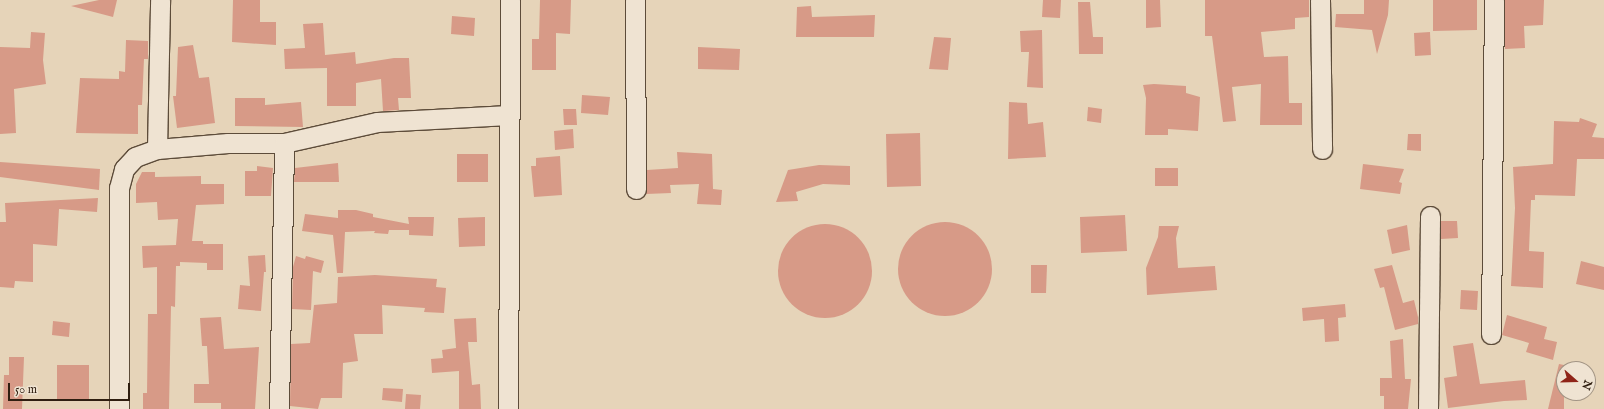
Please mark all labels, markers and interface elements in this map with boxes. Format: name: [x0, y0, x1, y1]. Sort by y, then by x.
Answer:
north arrow: [1556, 361, 1596, 401]
scale bar: [10, 375, 132, 401]
text: N: [1578, 378, 1595, 392]
text: 50 m: [15, 382, 37, 397]

